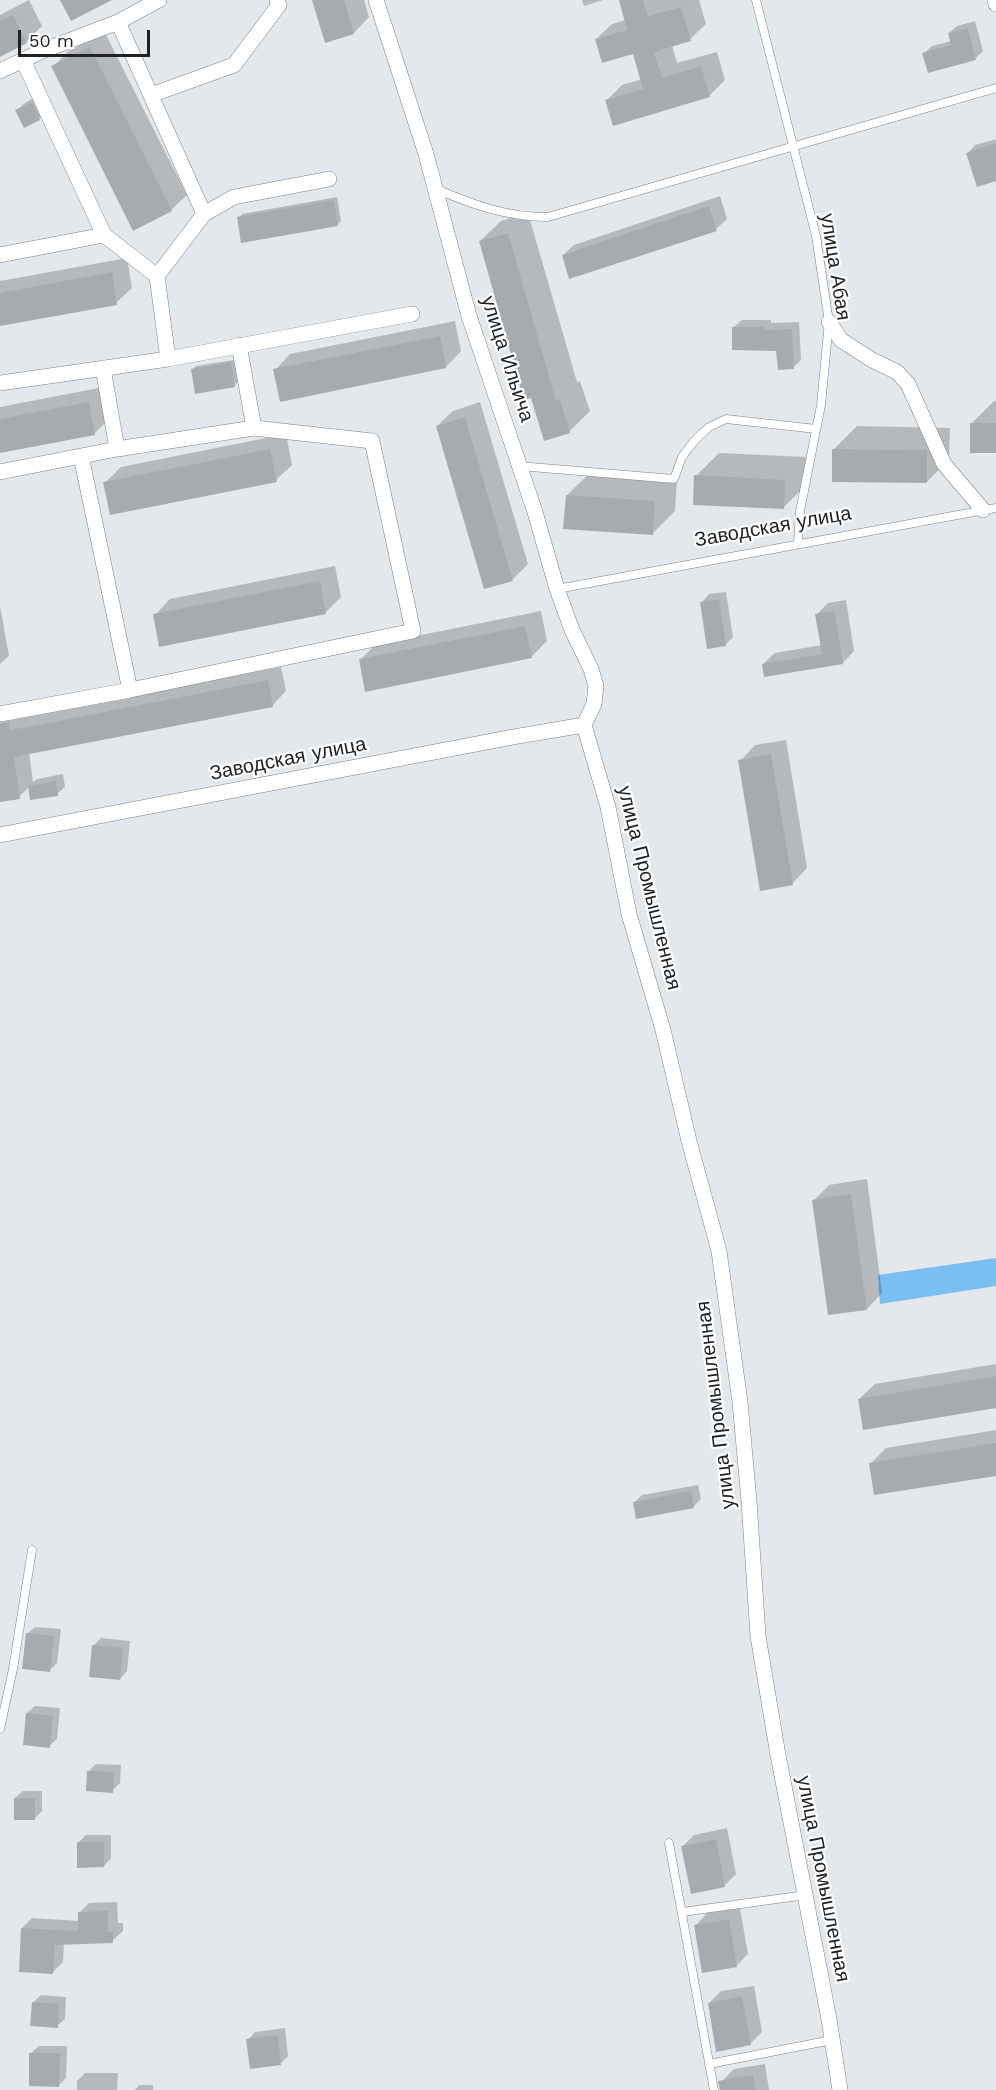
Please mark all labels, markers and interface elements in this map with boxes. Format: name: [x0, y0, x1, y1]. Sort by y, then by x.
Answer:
scale bar: [21, 18, 153, 56]
text: 50 m: [29, 30, 74, 51]
street label: улица Абая: [815, 212, 855, 322]
street label: улица Ильича: [475, 293, 539, 425]
street label: Заводская улица: [693, 501, 853, 553]
street label: Заводская улица: [208, 732, 368, 786]
street label: улица Промышленная: [612, 783, 686, 993]
street label: улица Промышленная: [691, 1300, 741, 1510]
street label: улица Промышленная: [791, 1774, 855, 1984]

